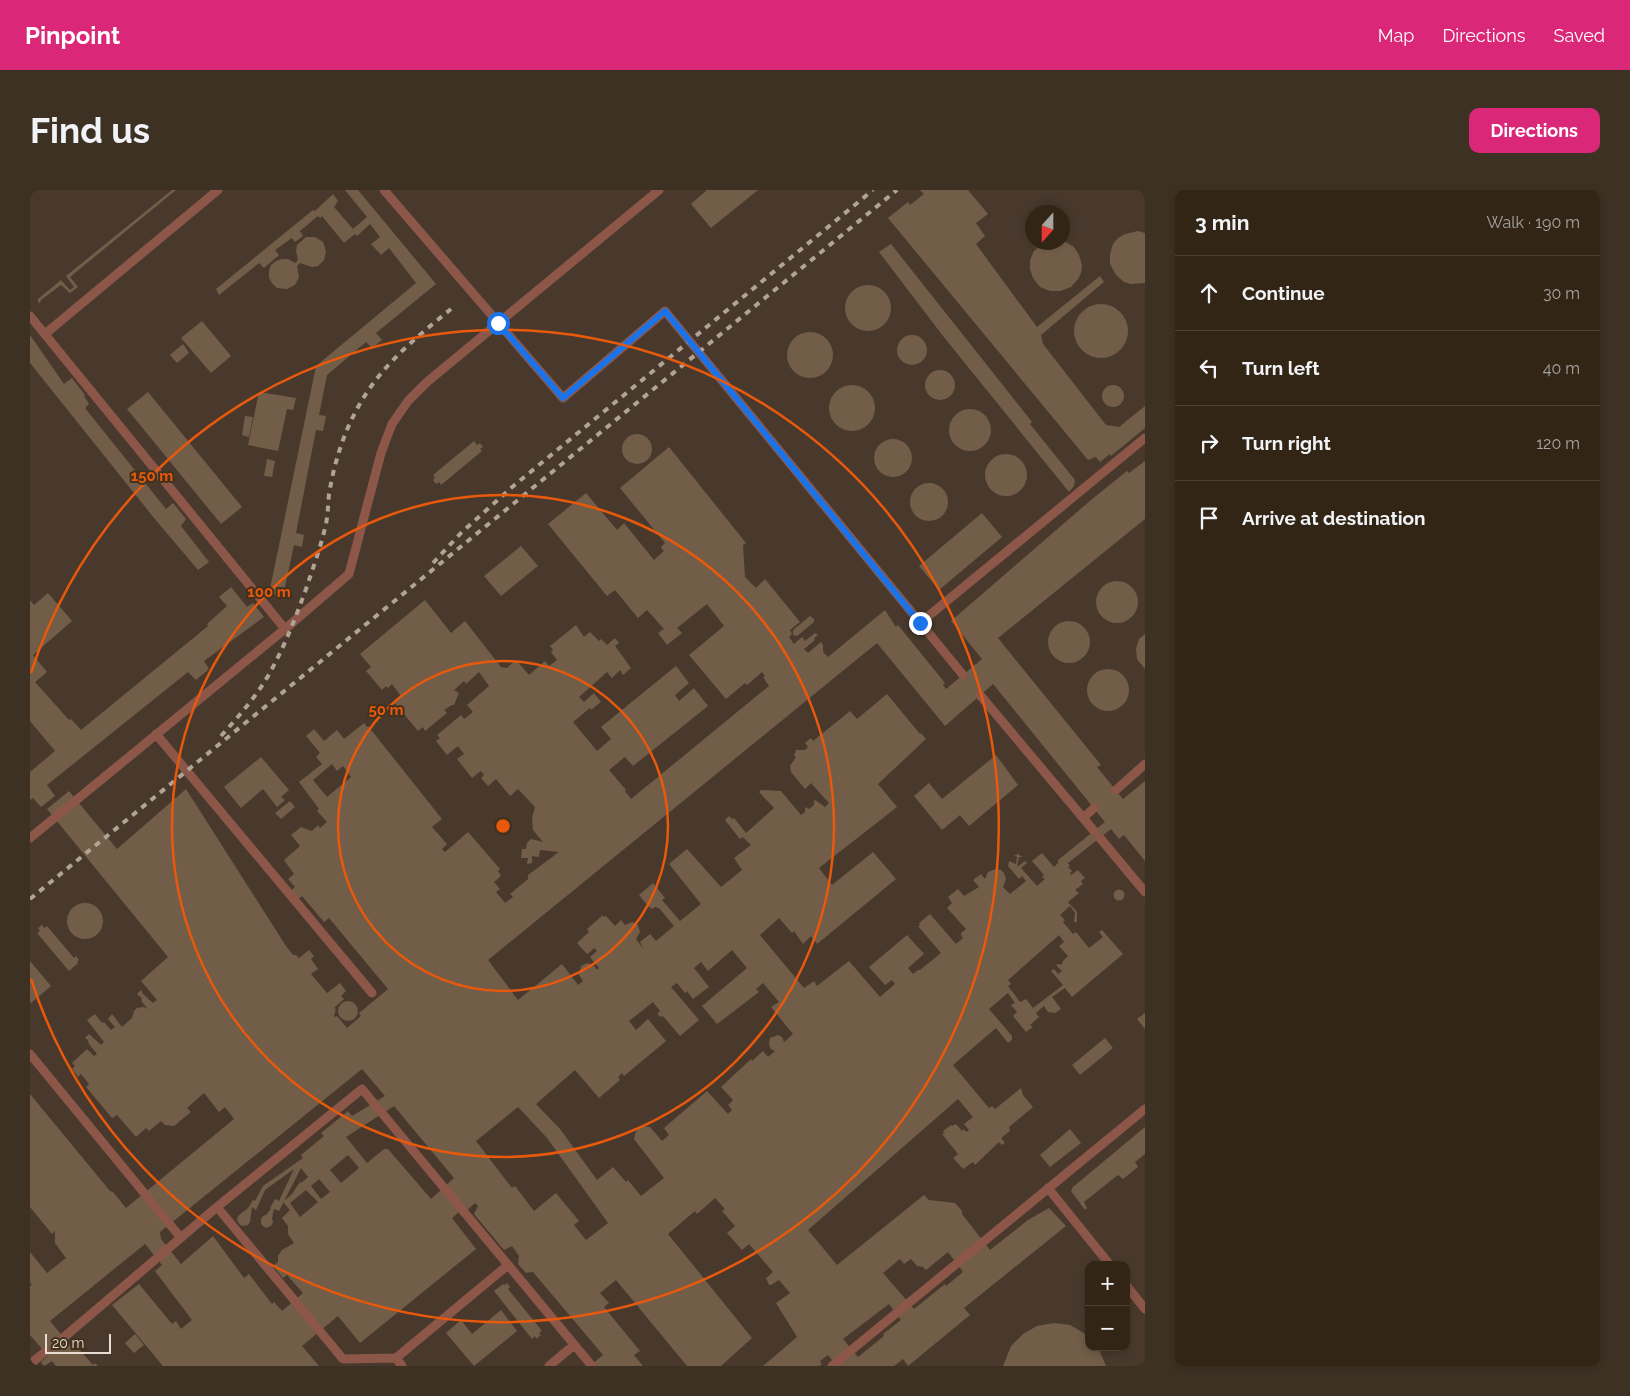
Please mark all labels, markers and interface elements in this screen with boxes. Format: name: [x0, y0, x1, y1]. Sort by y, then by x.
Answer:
text: Pinpoint: [25, 21, 120, 50]
text: Map: [1378, 25, 1414, 46]
text: Directions: [1442, 25, 1526, 46]
text: Saved: [1554, 25, 1605, 46]
button: Directions: [1469, 108, 1600, 153]
text: Find us: [30, 110, 150, 151]
north arrow: [1025, 205, 1070, 250]
text: 3 min: [1195, 210, 1249, 235]
text: Walk · 190 m: [1487, 213, 1580, 232]
icon: ahead: [1195, 279, 1223, 307]
text: Continue: [1242, 282, 1325, 304]
text: 30 m: [1543, 284, 1580, 303]
route start: [487, 312, 510, 335]
icon: left: [1195, 354, 1223, 382]
text: Turn left: [1242, 357, 1319, 379]
text: 40 m: [1543, 359, 1580, 378]
icon: right: [1195, 429, 1223, 457]
text: Turn right: [1242, 432, 1331, 454]
text: 120 m: [1536, 434, 1580, 453]
text: 150 m: [131, 467, 173, 485]
icon: arrive: [1195, 504, 1223, 532]
text: Arrive at destination: [1242, 507, 1426, 529]
text: 100 m: [247, 583, 291, 601]
route end: [909, 612, 932, 635]
text: 50 m: [368, 701, 404, 719]
centre of rings: [494, 817, 512, 835]
map controls: [1085, 1261, 1130, 1351]
button: +: [1085, 1261, 1130, 1306]
button: −: [1085, 1306, 1130, 1351]
scale bar: [45, 1331, 111, 1354]
text: 20 m: [52, 1335, 84, 1351]

